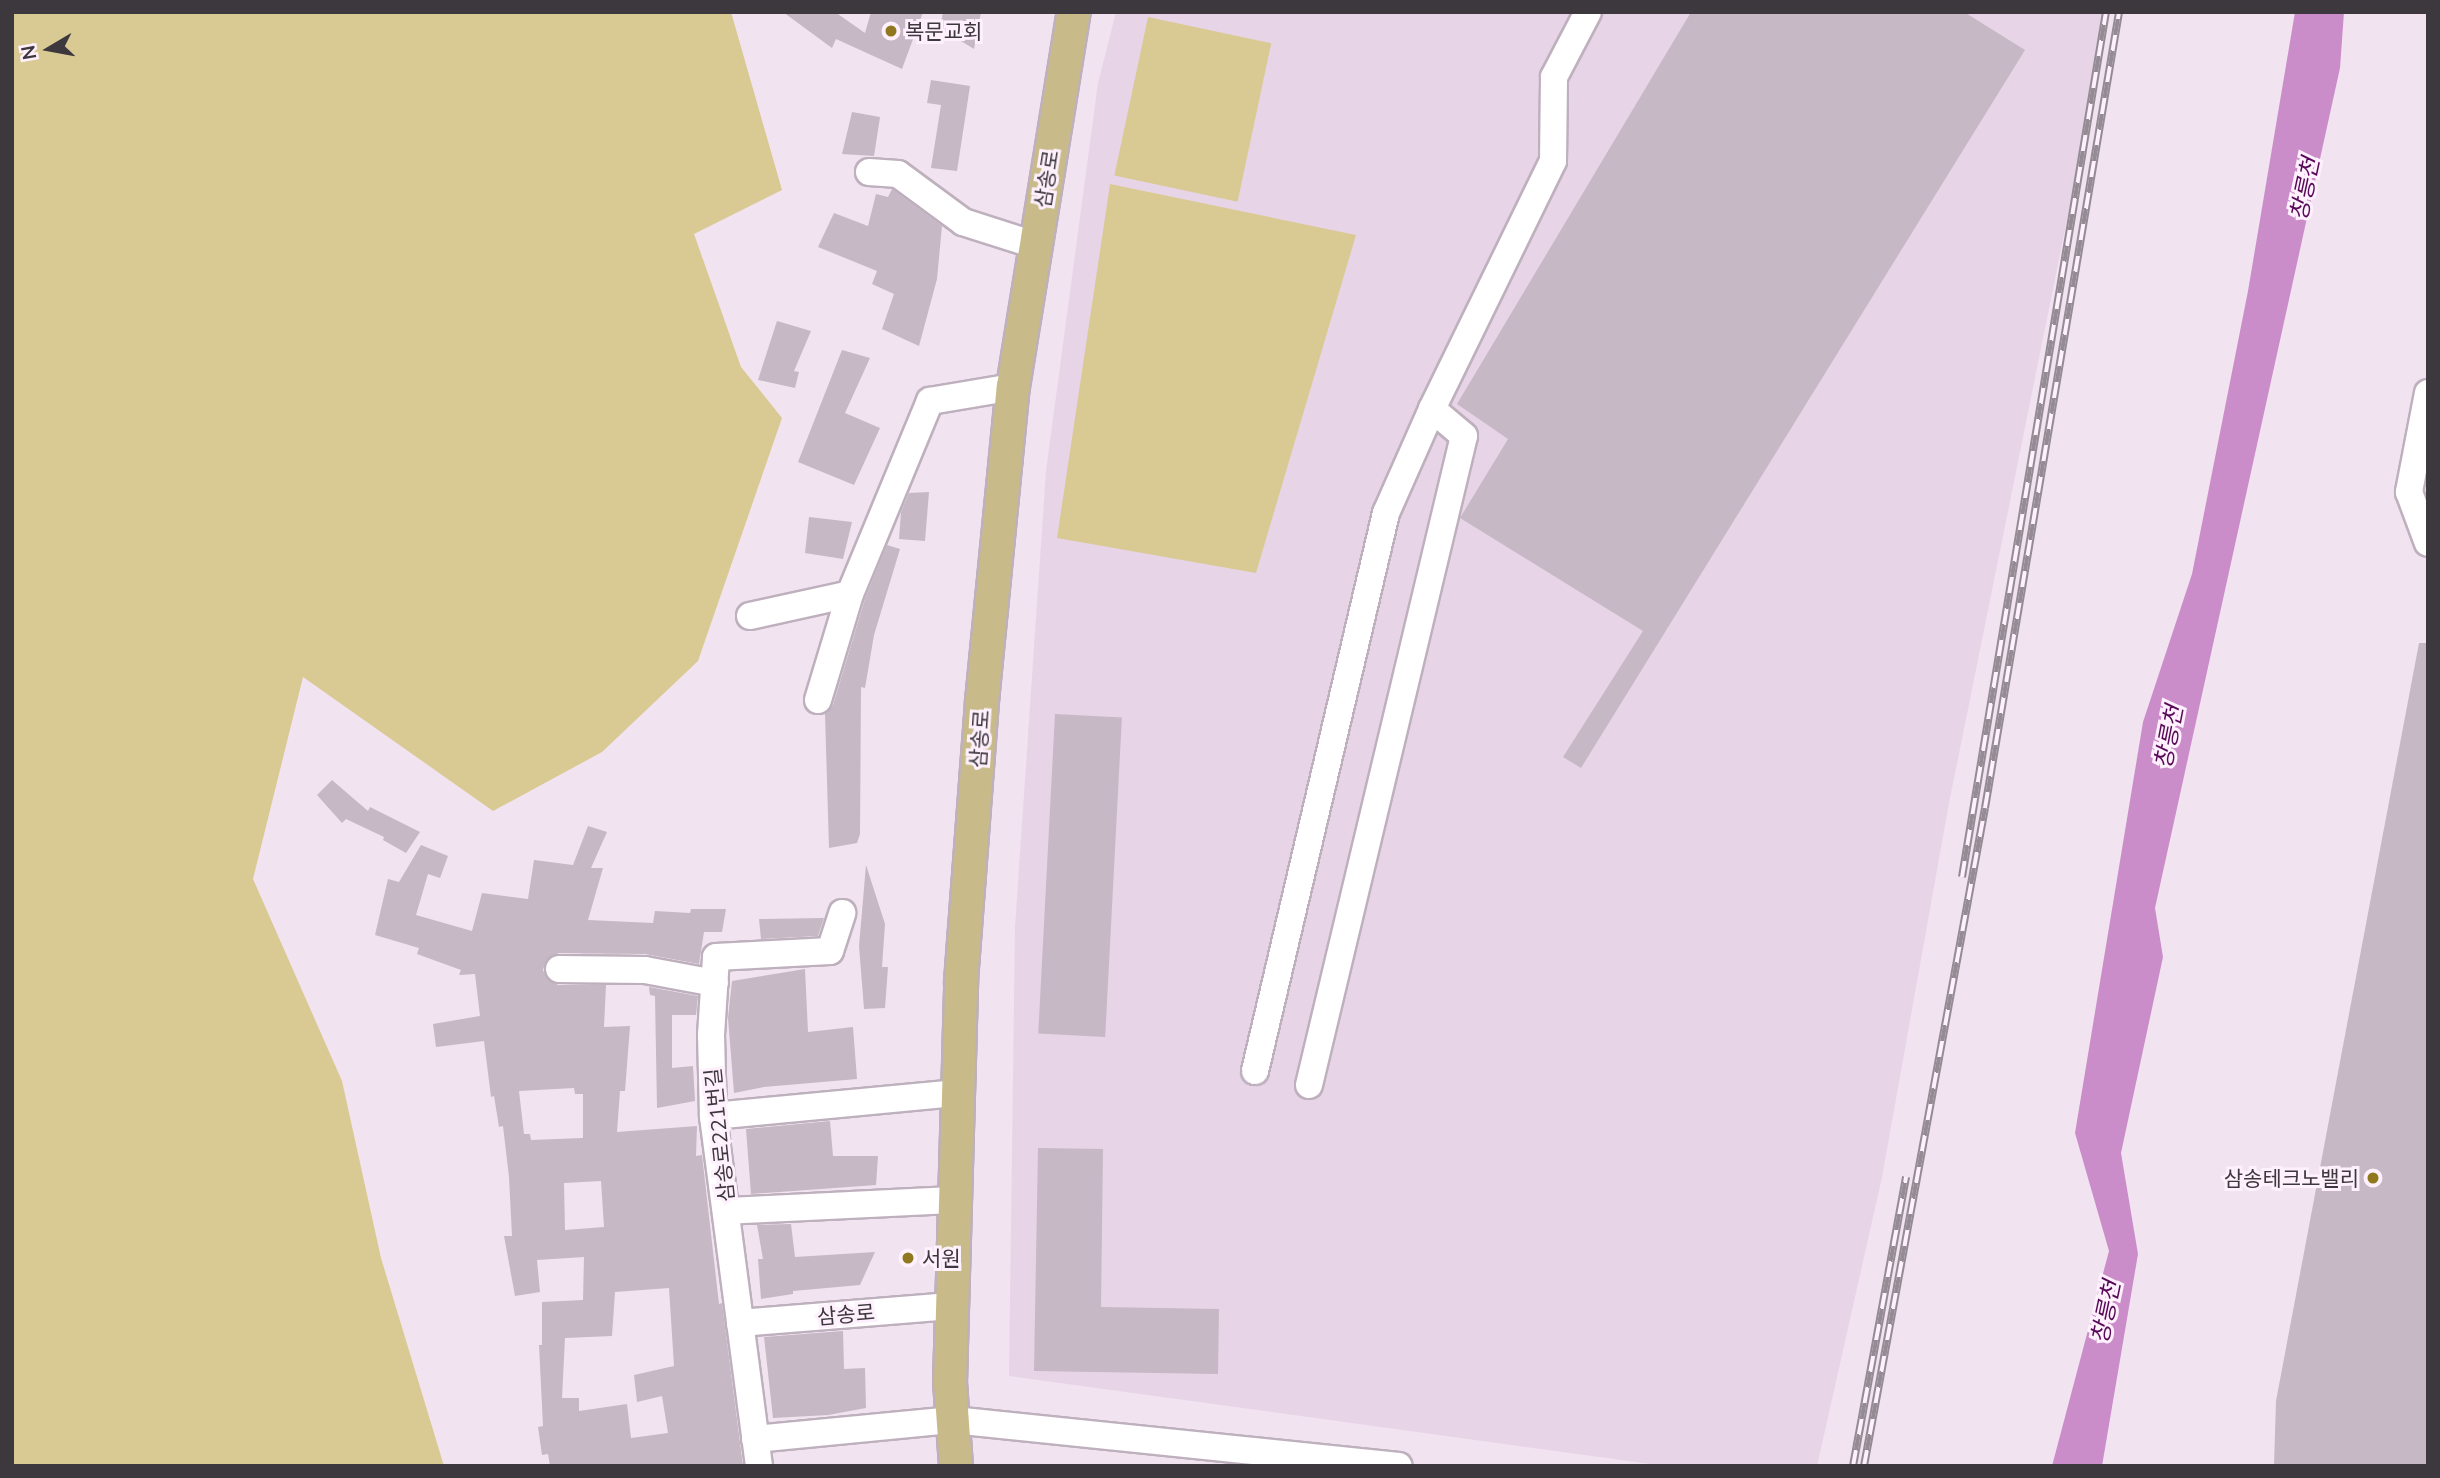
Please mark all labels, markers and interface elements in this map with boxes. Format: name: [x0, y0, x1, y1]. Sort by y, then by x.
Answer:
north arrow: [14, 14, 84, 84]
place label: 복문교회: [905, 18, 982, 44]
marker: 복문교회: [883, 23, 899, 39]
text: N: [15, 43, 41, 62]
street label: 삼송로: [1029, 148, 1063, 210]
water label: 창릉천: [2285, 155, 2325, 223]
water label: 창릉천: [2149, 703, 2189, 771]
street label: 삼송로: [964, 709, 994, 769]
street label: 삼송로221번길: [699, 1067, 739, 1203]
place label: 삼송테크노밸리: [2224, 1165, 2359, 1191]
marker: 삼송테크노밸리: [2365, 1170, 2381, 1186]
place label: 서원: [922, 1245, 961, 1271]
marker: 서원: [900, 1250, 916, 1266]
water label: 창릉천: [2086, 1278, 2126, 1346]
street label: 삼송로: [816, 1299, 876, 1329]

